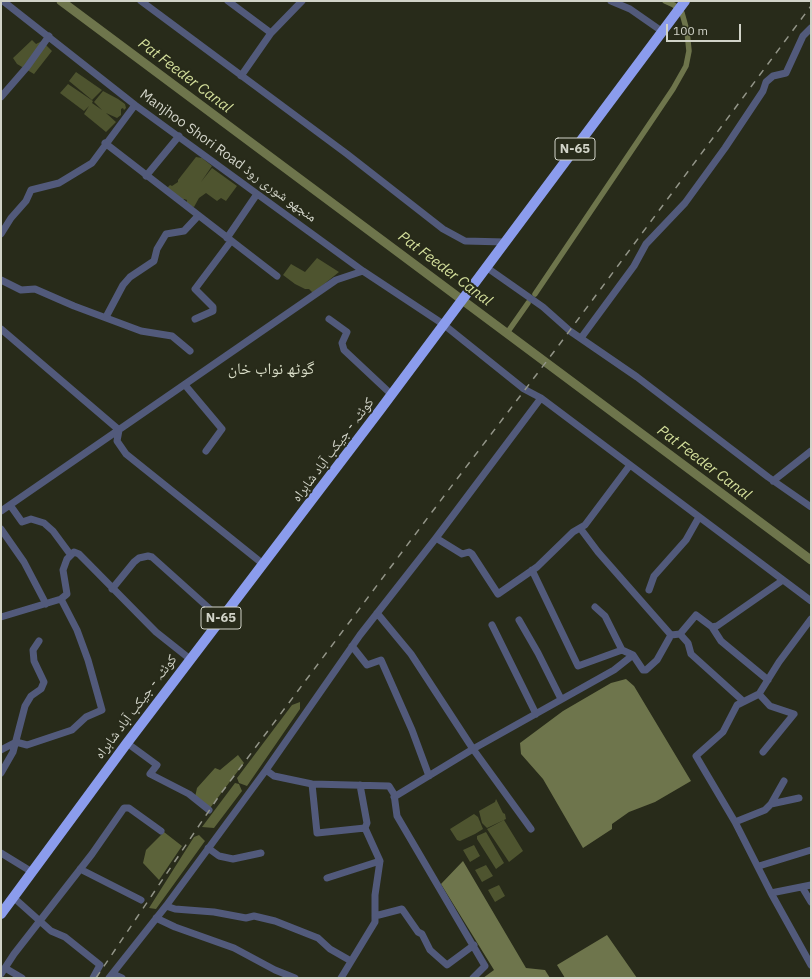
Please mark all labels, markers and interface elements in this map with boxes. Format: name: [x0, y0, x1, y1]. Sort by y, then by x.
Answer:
scale bar: [668, 16, 743, 42]
text: 100 m: [673, 23, 708, 38]
water label: Pat Feeder Canal: [134, 35, 236, 117]
street label: Manjhoo Shori Road منجھو شوری روڈ: [136, 86, 320, 226]
road number: N-65: [555, 138, 595, 160]
water label: Pat Feeder Canal: [394, 228, 496, 310]
district label: گوٹھ نواب خان: [228, 359, 314, 379]
street label: کوئٹہ - جیکب آباد شاہراہ: [288, 395, 378, 505]
water label: Pat Feeder Canal: [653, 422, 755, 504]
road number: N-65: [201, 607, 241, 629]
street label: کوئٹہ - جیکب آباد شاہراہ: [91, 652, 181, 762]

